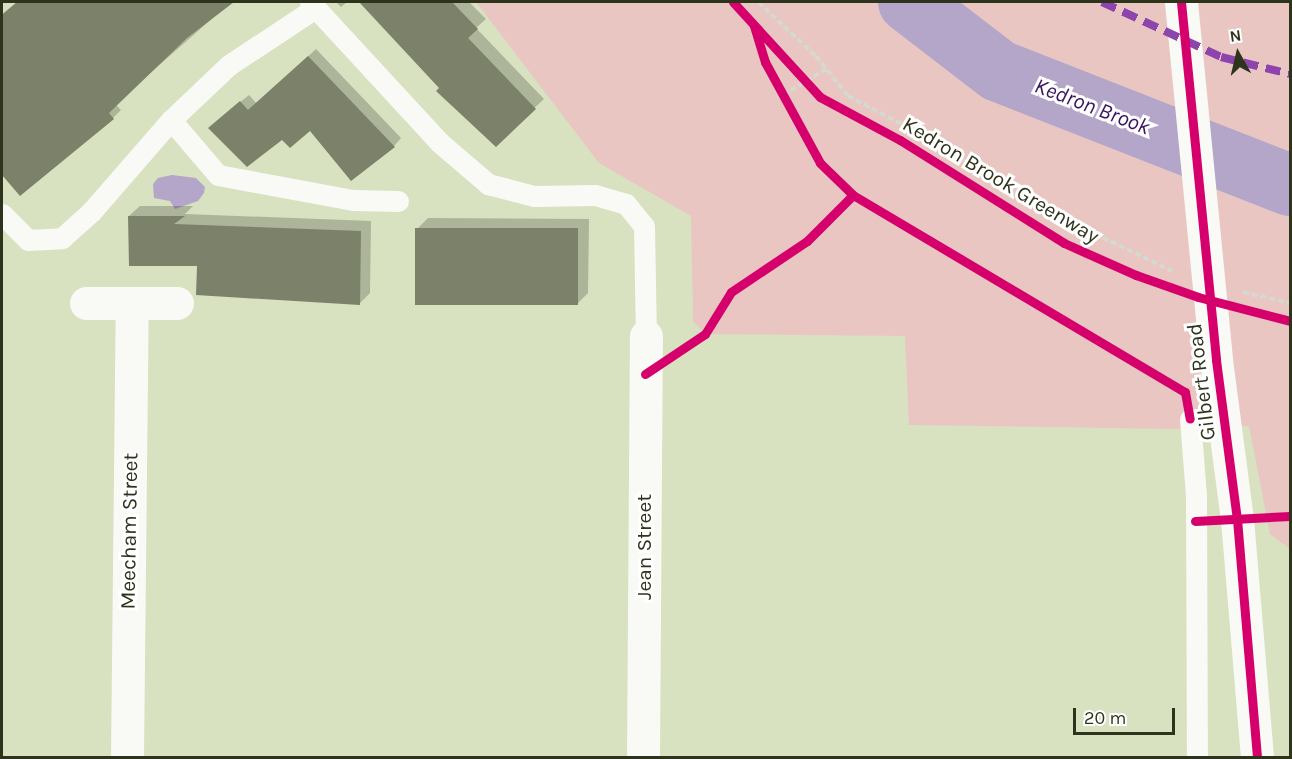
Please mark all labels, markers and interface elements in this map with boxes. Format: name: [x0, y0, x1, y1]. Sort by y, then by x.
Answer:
north arrow: [1208, 24, 1268, 84]
text: N: [1228, 25, 1242, 46]
water label: Kedron Brook: [1030, 73, 1154, 141]
street label: Kedron Brook Greenway: [898, 111, 1104, 249]
street label: Gilbert Road: [1181, 322, 1221, 442]
street label: Meecham Street: [115, 452, 143, 610]
street label: Jean Street: [631, 494, 657, 600]
scale bar: [1076, 696, 1178, 734]
text: 20 m: [1084, 707, 1126, 729]

